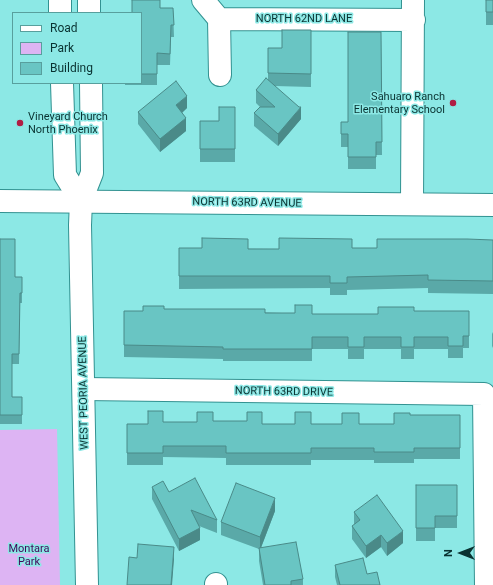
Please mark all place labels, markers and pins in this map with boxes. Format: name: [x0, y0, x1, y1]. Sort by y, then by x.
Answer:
place label: Sahuaro Ranch Elementary School: [354, 90, 445, 116]
marker: Sahuaro Ranch Elementary School: [448, 98, 458, 108]
place label: Vineyard Church North Phoenix: [28, 110, 108, 136]
marker: Vineyard Church North Phoenix: [15, 118, 25, 128]

